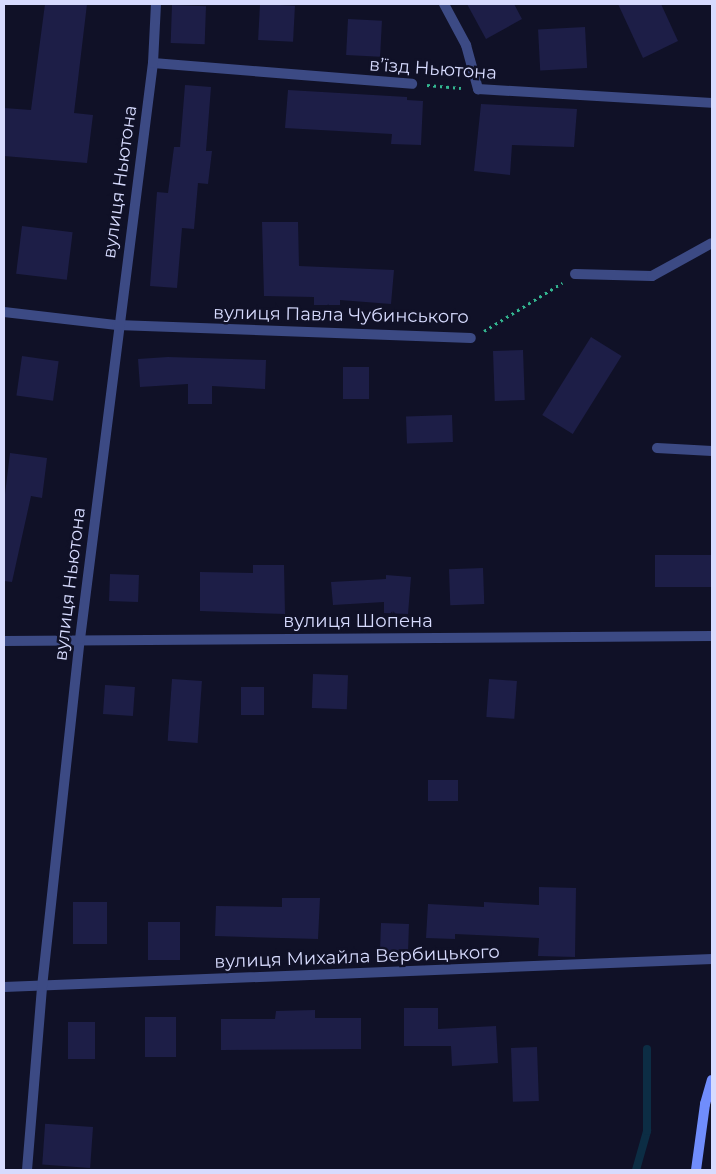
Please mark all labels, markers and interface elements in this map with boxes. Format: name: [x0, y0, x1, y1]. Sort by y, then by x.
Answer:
street label: в’їзд Ньютона: [368, 54, 498, 84]
street label: вулиця Ньютона: [99, 104, 141, 260]
street label: вулиця Павла Чубинського: [213, 302, 469, 328]
street label: вулиця Ньютона: [50, 506, 90, 662]
street label: вулиця Шопена: [283, 610, 433, 632]
street label: вулиця Михайла Вербицького: [214, 941, 500, 973]

